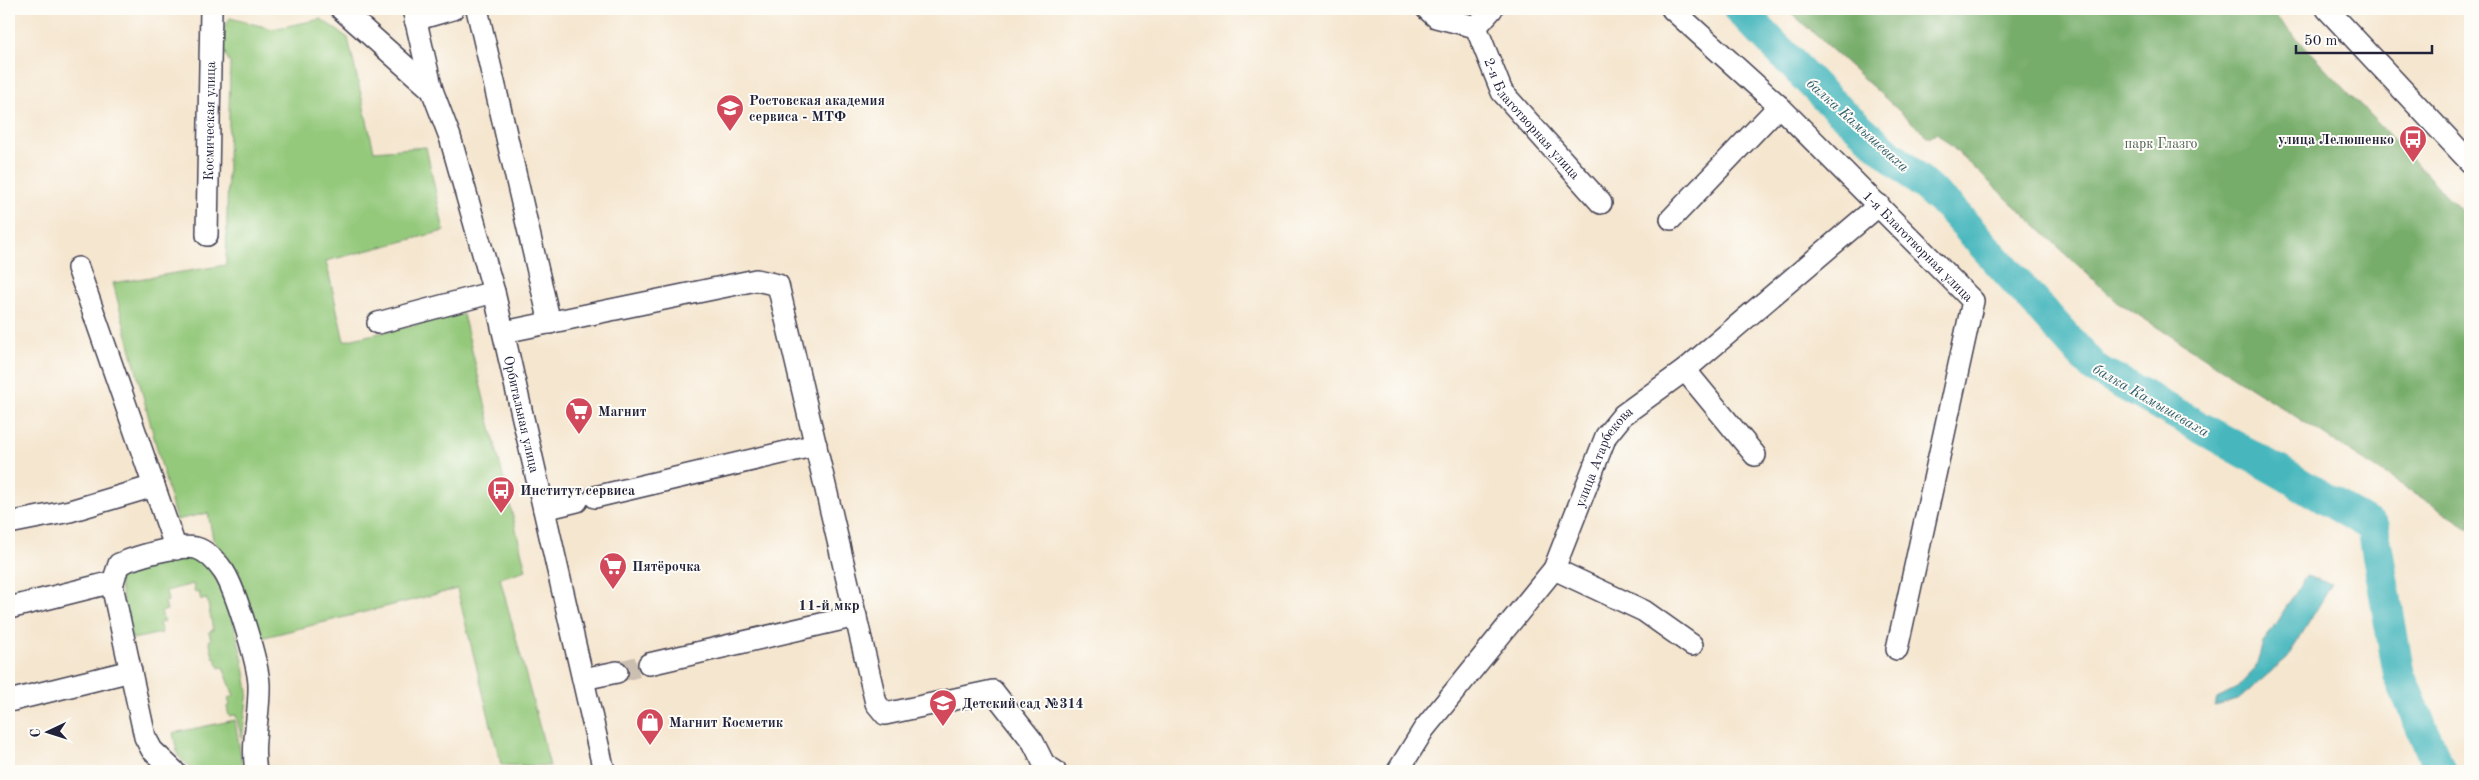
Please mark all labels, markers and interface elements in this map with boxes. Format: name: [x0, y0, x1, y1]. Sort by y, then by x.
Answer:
scale bar: [2296, 22, 2433, 54]
text: 50 m: [2304, 34, 2338, 49]
street label: 2-я Благотворная улица: [1481, 56, 1582, 182]
street label: Космическая улица: [202, 61, 218, 181]
water label: балка Камышеваха: [1803, 76, 1911, 176]
school or university icon: Ростовская академия сервиса - МТФ: [715, 93, 745, 132]
place label: Ростовская академия сервиса - МТФ: [749, 94, 885, 124]
bus stop icon: улица Лелюшенко: [2398, 124, 2428, 163]
place label: улица Лелюшенко: [2278, 133, 2394, 147]
park label: парк Глазго: [2125, 137, 2198, 151]
street label: 1-я Благотворная улица: [1860, 189, 1976, 305]
street label: Орбитальная улица: [501, 355, 541, 474]
water label: балка Камышеваха: [2090, 361, 2211, 441]
supermarket icon: Магнит: [564, 396, 594, 435]
street label: улица Атарбекова: [1573, 404, 1636, 509]
place label: Магнит: [598, 405, 647, 419]
bus stop icon: Институт сервиса: [486, 475, 516, 514]
place label: Институт сервиса: [520, 484, 635, 498]
supermarket icon: Пятёрочка: [598, 551, 628, 590]
place label: Пятёрочка: [632, 560, 701, 574]
district label: 11-й мкр: [798, 599, 860, 614]
school or university icon: Детский сад №314: [928, 688, 958, 727]
place label: Детский сад №314: [962, 697, 1084, 711]
shop icon: Магнит Косметик: [635, 707, 665, 746]
north arrow: [22, 708, 72, 758]
place label: Магнит Косметик: [669, 716, 784, 730]
text: С: [29, 728, 43, 738]

